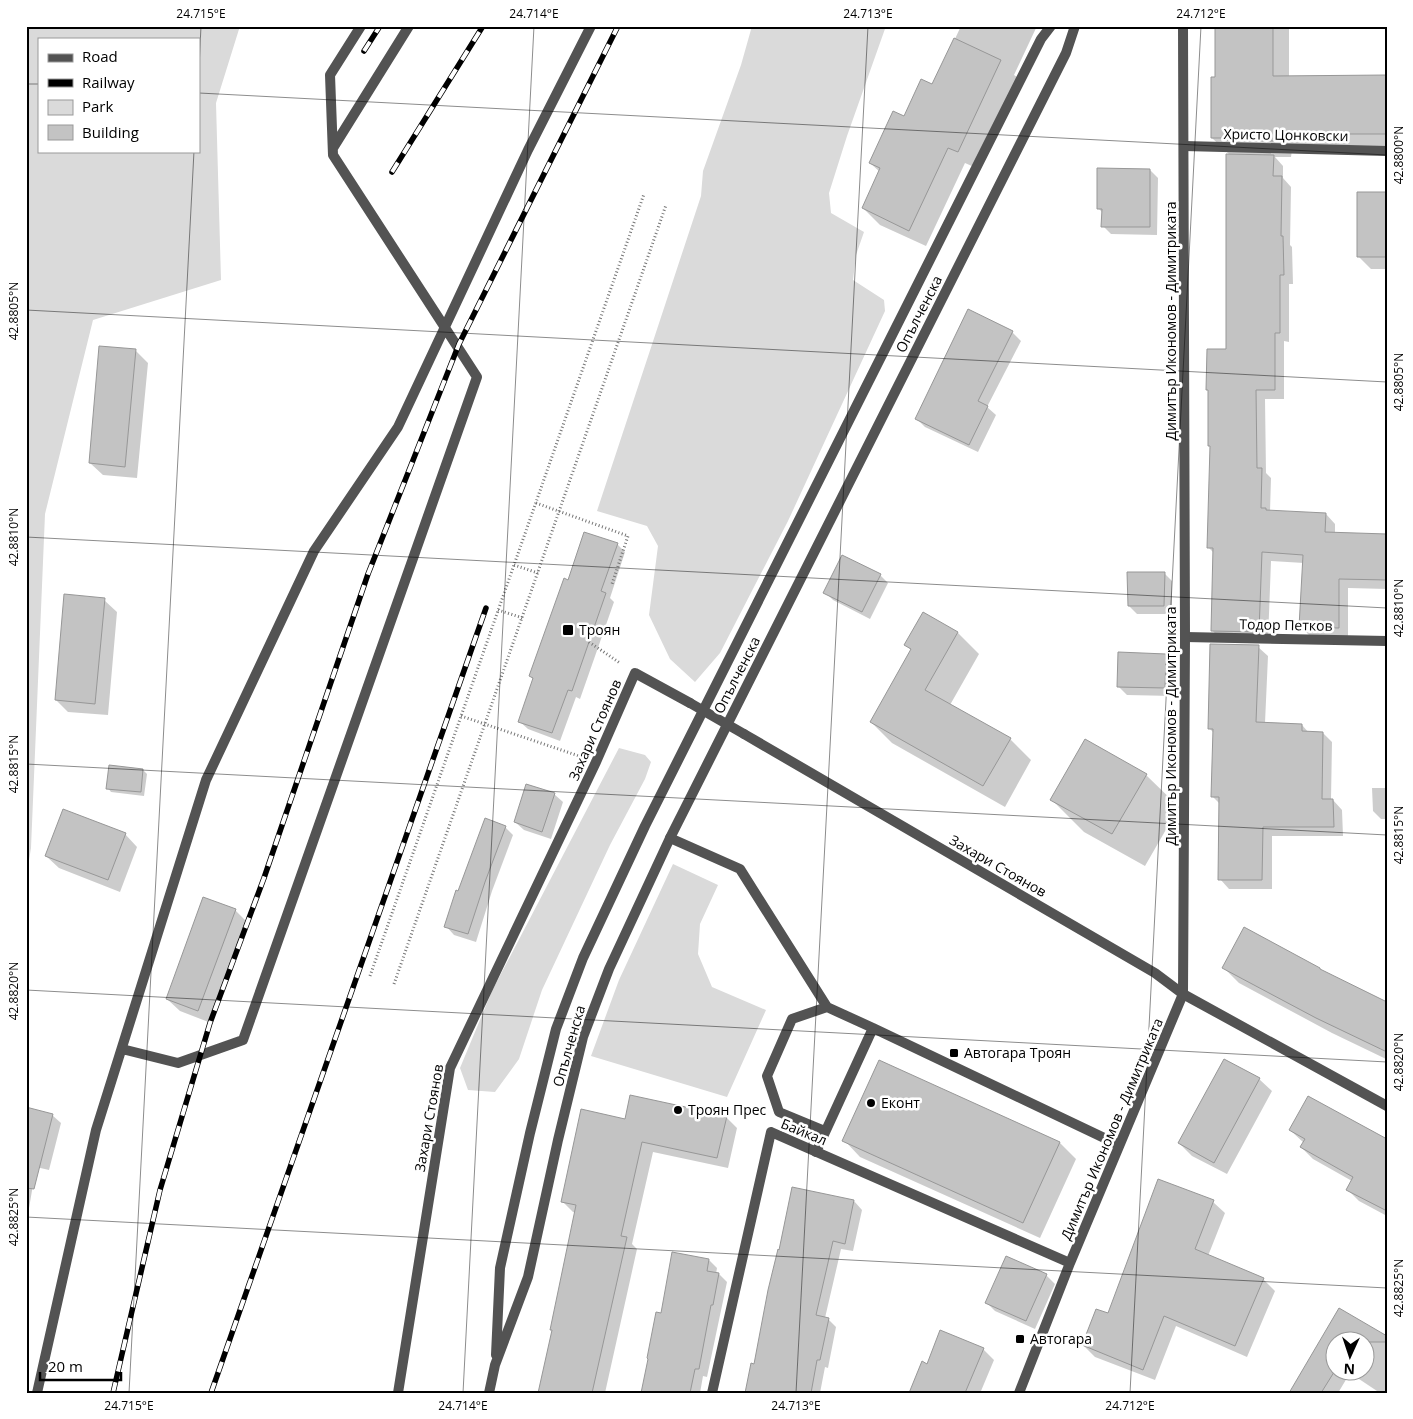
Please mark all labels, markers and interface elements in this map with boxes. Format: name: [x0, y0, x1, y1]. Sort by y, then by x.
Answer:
text: 24.715°E: [176, 5, 226, 22]
text: 24.714°E: [509, 5, 559, 22]
text: 24.713°E: [843, 5, 893, 22]
text: 24.712°E: [1176, 5, 1226, 22]
legend: [38, 38, 200, 152]
text: Road: [82, 46, 118, 66]
text: Railway: [82, 72, 135, 92]
text: Park: [82, 96, 113, 116]
text: Building: [82, 122, 139, 142]
street label: Христо Цонковски: [1223, 124, 1349, 145]
text: 42.8800°N: [1390, 126, 1407, 184]
street label: Димитър Икономов - Димитриката: [1161, 201, 1180, 441]
street label: Опълченска: [891, 272, 946, 356]
text: 42.8805°N: [5, 282, 22, 340]
text: 42.8805°N: [1390, 353, 1407, 411]
text: 42.8810°N: [5, 508, 22, 566]
text: 42.8810°N: [1390, 579, 1407, 637]
street label: Димитър Икономов - Димитриката: [1161, 606, 1180, 846]
street label: Тодор Петков: [1239, 614, 1333, 635]
place label: Троян: [579, 620, 620, 639]
marker: Троян: [561, 623, 575, 637]
street label: Опълченска: [709, 633, 764, 717]
street label: Захари Стоянов: [564, 676, 625, 783]
text: 42.8815°N: [5, 735, 22, 793]
text: 42.8815°N: [1390, 806, 1407, 864]
street label: Захари Стоянов: [946, 830, 1050, 901]
text: 42.8820°N: [5, 962, 22, 1020]
street label: Опълченска: [548, 1003, 589, 1089]
street label: Димитър Икономов - Димитриката: [1056, 1015, 1167, 1243]
text: 42.8820°N: [1390, 1033, 1407, 1091]
place label: Автогара Троян: [964, 1043, 1071, 1062]
marker: Автогара Троян: [948, 1047, 960, 1059]
street label: Захари Стоянов: [410, 1063, 447, 1173]
place label: Еконт: [881, 1093, 920, 1112]
marker: Еконт: [865, 1097, 877, 1109]
place label: Троян Прес: [688, 1100, 767, 1119]
marker: Троян Прес: [672, 1104, 684, 1116]
street label: Байкал: [778, 1114, 830, 1149]
text: 42.8825°N: [5, 1188, 22, 1246]
text: 42.8825°N: [1390, 1259, 1407, 1317]
place label: Автогара: [1030, 1329, 1092, 1348]
north arrow: [1326, 1332, 1376, 1382]
marker: Автогара: [1014, 1333, 1026, 1345]
scale bar: [40, 1349, 121, 1381]
text: 20 m: [48, 1356, 83, 1376]
text: N: [1343, 1360, 1355, 1379]
text: 24.715°E: [104, 1397, 154, 1414]
text: 24.714°E: [438, 1397, 488, 1414]
text: 24.713°E: [771, 1397, 821, 1414]
text: 24.712°E: [1105, 1397, 1155, 1414]

